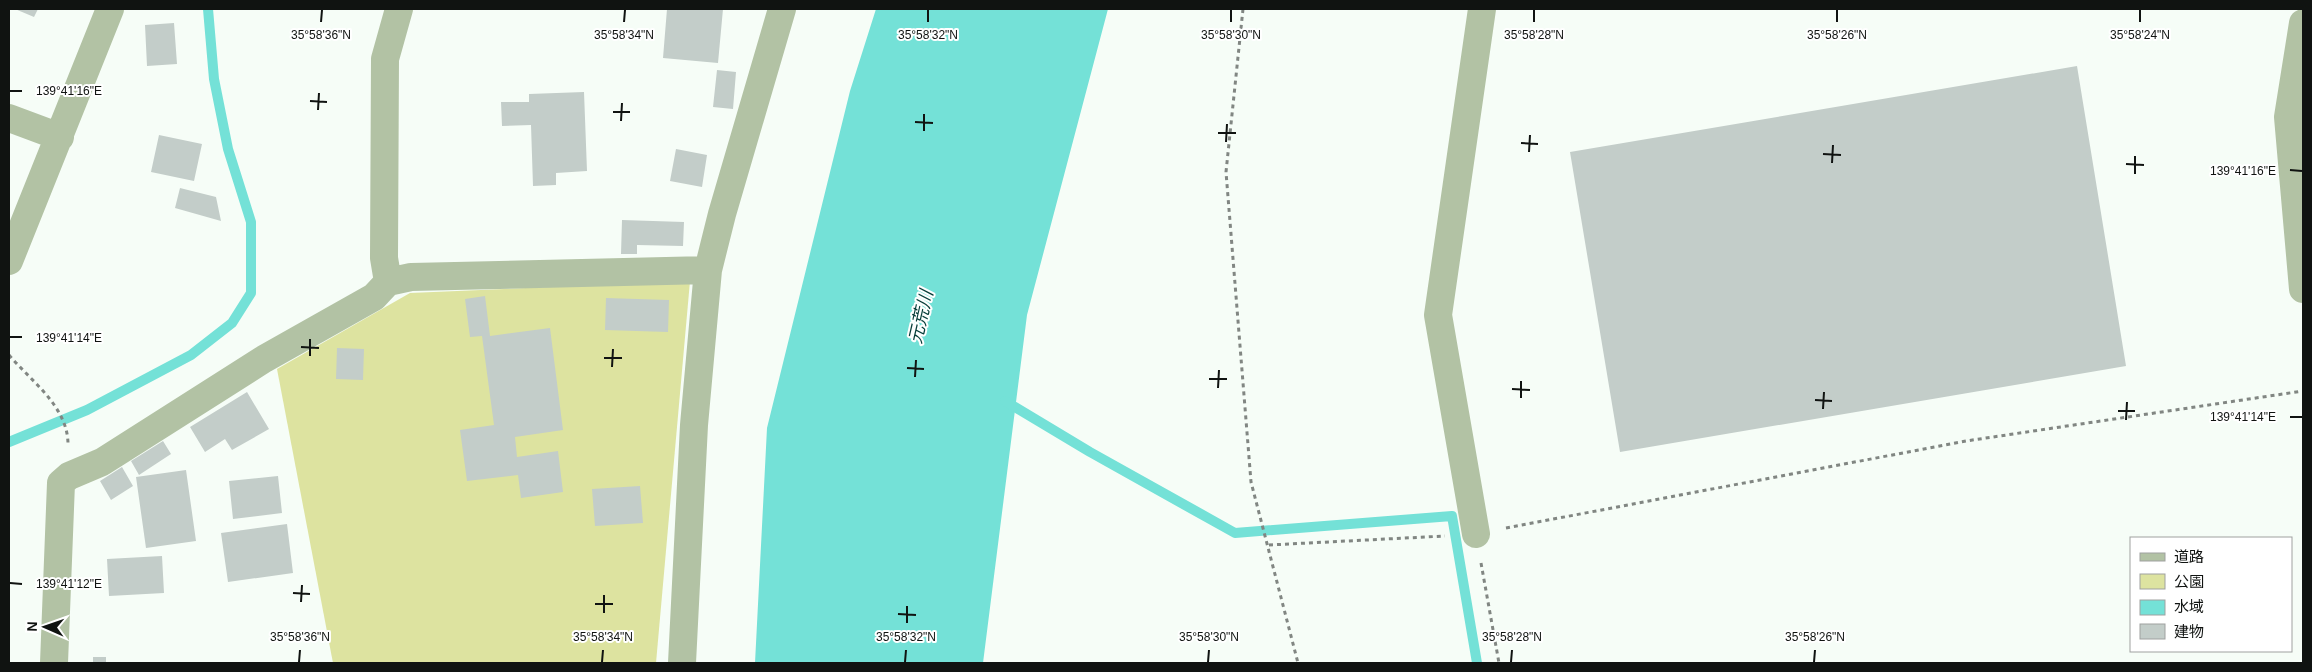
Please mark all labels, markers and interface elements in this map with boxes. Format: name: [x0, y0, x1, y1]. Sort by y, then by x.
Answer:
text: 35°58'36"N: [291, 28, 351, 42]
text: 35°58'34"N: [594, 28, 654, 42]
text: 35°58'32"N: [898, 28, 958, 42]
text: 35°58'30"N: [1201, 28, 1261, 42]
text: 35°58'28"N: [1504, 28, 1564, 42]
text: 35°58'26"N: [1807, 28, 1867, 42]
text: 35°58'24"N: [2110, 28, 2170, 42]
text: 139°41'16"E: [36, 84, 102, 98]
text: 139°41'16"E: [2210, 164, 2276, 178]
water label: 元荒川: [905, 286, 937, 346]
text: 139°41'14"E: [36, 331, 102, 345]
text: 139°41'14"E: [2210, 410, 2276, 424]
legend: [2130, 537, 2292, 652]
text: 道路: [2174, 548, 2204, 565]
text: 公園: [2174, 573, 2204, 590]
text: 139°41'12"E: [36, 577, 102, 591]
text: 水域: [2174, 598, 2204, 615]
north arrow: [20, 602, 70, 652]
text: N: [24, 621, 40, 632]
text: 建物: [2174, 623, 2204, 640]
text: 35°58'36"N: [270, 630, 330, 644]
text: 35°58'34"N: [573, 630, 633, 644]
text: 35°58'32"N: [876, 630, 936, 644]
text: 35°58'30"N: [1179, 630, 1239, 644]
text: 35°58'28"N: [1482, 630, 1542, 644]
text: 35°58'26"N: [1785, 630, 1845, 644]

